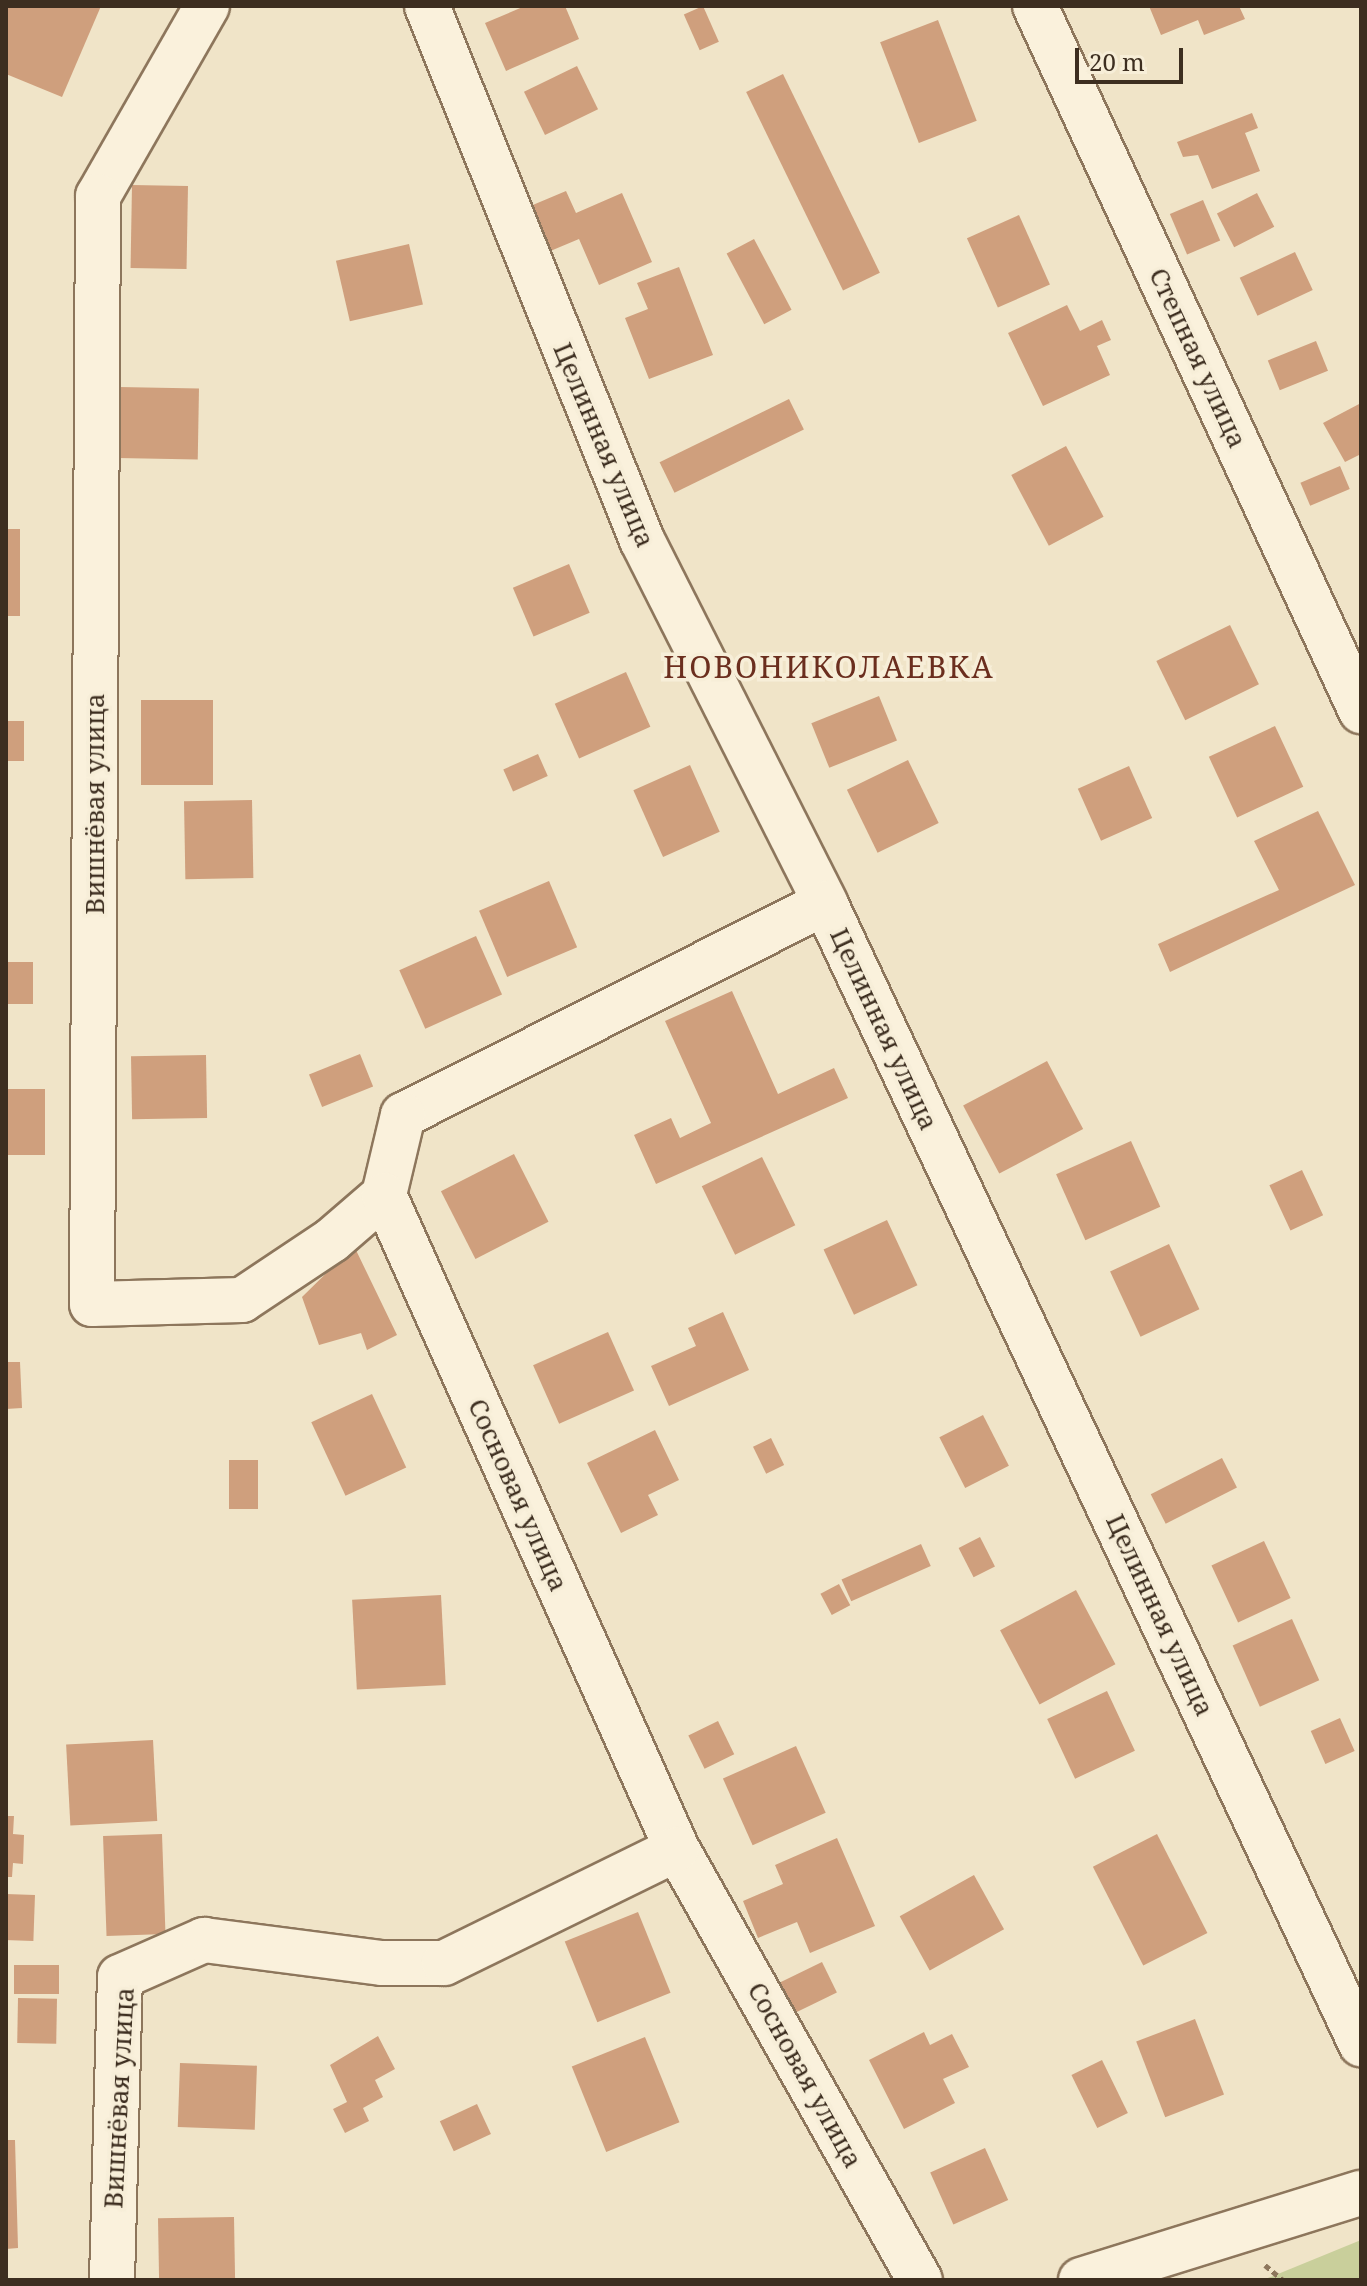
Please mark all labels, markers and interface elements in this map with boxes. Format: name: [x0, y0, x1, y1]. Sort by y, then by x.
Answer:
scale bar: [1079, 32, 1187, 82]
text: 20 m: [1089, 45, 1145, 78]
street label: Степная улица: [1143, 263, 1253, 453]
street label: Целинная улица: [547, 338, 661, 552]
district label: НОВОНИКОЛАЕВКА: [663, 649, 995, 685]
street label: Вишнёвая улица: [79, 693, 111, 915]
street label: Целинная улица: [824, 923, 944, 1135]
street label: Сосновая улица: [462, 1394, 574, 1596]
street label: Целинная улица: [1100, 1509, 1220, 1721]
street label: Сосновая улица: [741, 1977, 869, 2173]
street label: Вишнёвая улица: [98, 1987, 140, 2209]

